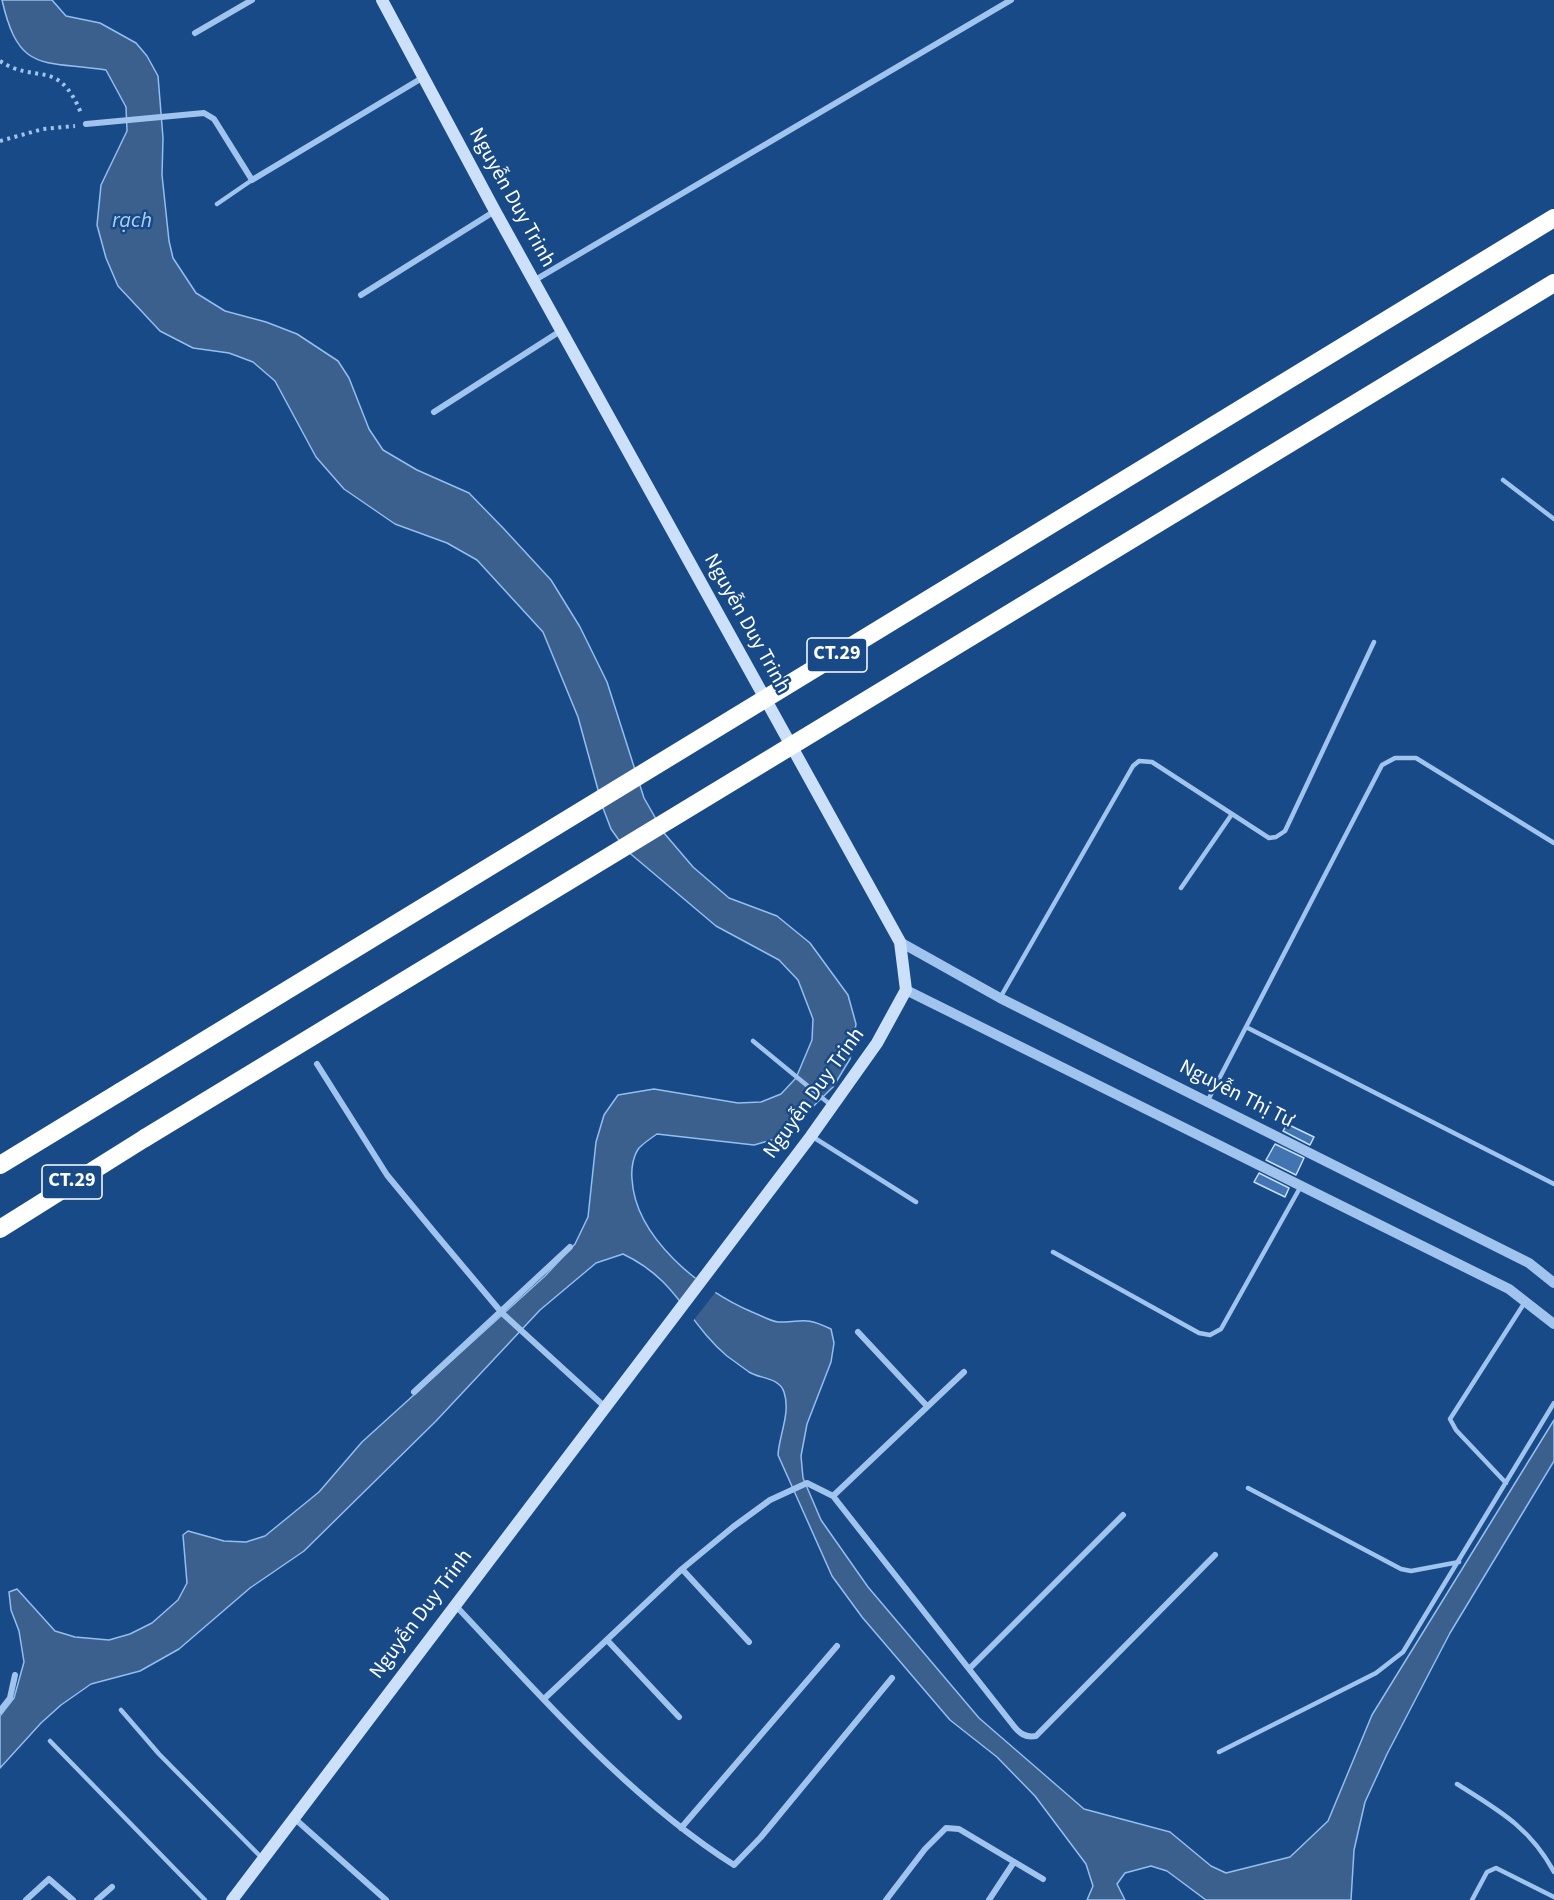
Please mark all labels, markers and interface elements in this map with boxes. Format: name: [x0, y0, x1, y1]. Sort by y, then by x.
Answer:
street label: Nguyễn Duy Trinh: [462, 124, 560, 272]
water label: rạch: [112, 209, 152, 235]
street label: Nguyễn Duy Trinh: [697, 550, 795, 698]
road number: CT.29: [807, 638, 867, 672]
street label: Nguyễn Duy Trinh: [759, 1024, 871, 1164]
street label: Nguyễn Thị Tư: [1175, 1055, 1297, 1135]
road number: CT.29: [42, 1165, 102, 1199]
street label: Nguyễn Duy Trinh: [365, 1545, 479, 1685]

